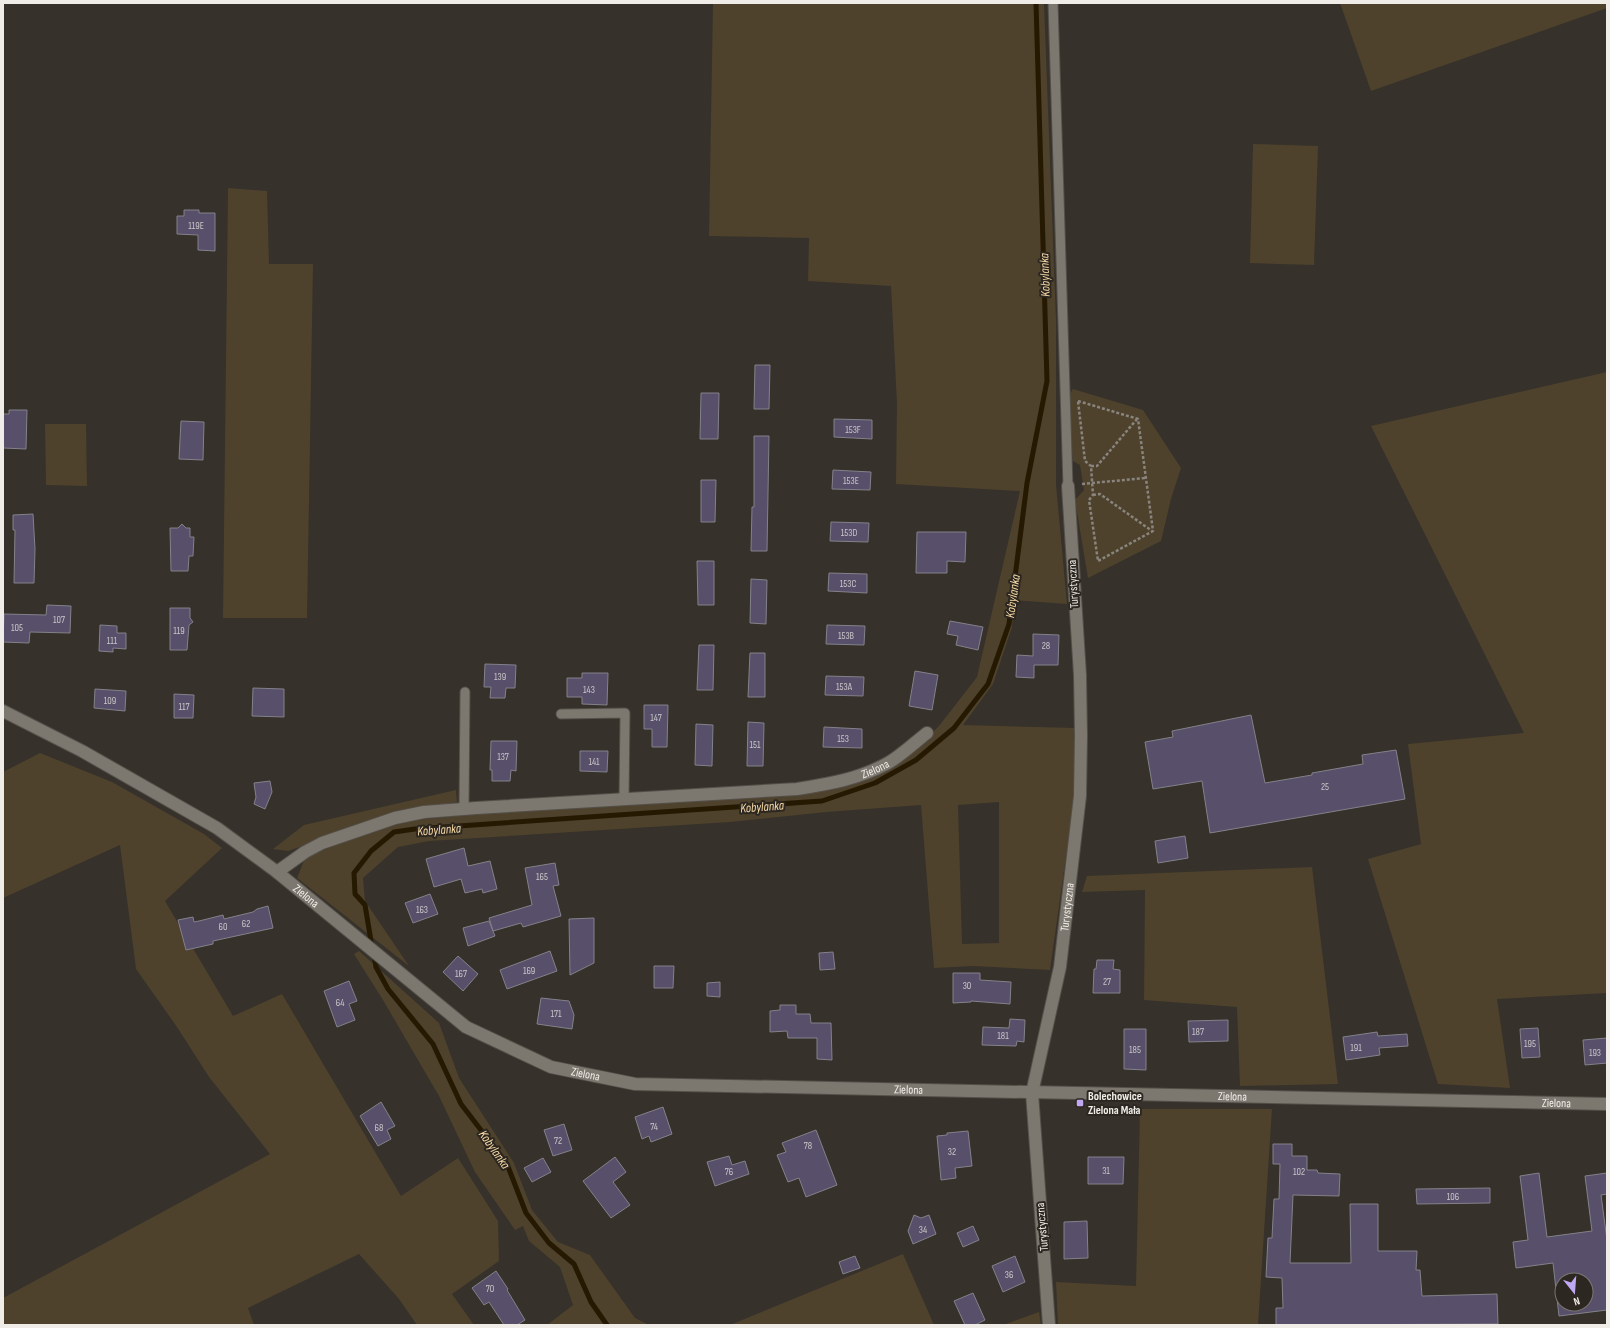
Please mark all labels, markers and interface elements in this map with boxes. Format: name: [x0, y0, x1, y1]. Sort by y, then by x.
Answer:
house number: 119E: [188, 220, 204, 232]
water label: Kobylanka: [1036, 252, 1054, 297]
house number: 153F: [845, 424, 861, 436]
house number: 153E: [843, 475, 859, 487]
house number: 153D: [841, 527, 857, 539]
street label: Turystyczna: [1065, 559, 1082, 609]
water label: Kobylanka: [1002, 573, 1024, 619]
house number: 153C: [840, 578, 856, 590]
house number: 107: [53, 614, 65, 626]
house number: 105: [11, 622, 23, 634]
house number: 119: [173, 625, 185, 637]
house number: 153B: [838, 630, 855, 642]
house number: 111: [107, 635, 118, 647]
house number: 28: [1042, 640, 1050, 652]
house number: 139: [494, 671, 506, 683]
house number: 153A: [836, 681, 853, 693]
house number: 143: [583, 684, 595, 696]
house number: 109: [104, 695, 116, 707]
house number: 117: [179, 701, 189, 713]
house number: 147: [650, 712, 662, 724]
house number: 153: [837, 733, 849, 745]
house number: 151: [749, 739, 761, 751]
house number: 137: [497, 751, 509, 763]
house number: 141: [588, 756, 600, 768]
street label: Zielona: [859, 757, 892, 782]
house number: 25: [1321, 781, 1329, 793]
water label: Kobylanka: [740, 797, 785, 817]
water label: Kobylanka: [417, 820, 462, 840]
house number: 165: [536, 871, 548, 883]
street label: Zielona: [290, 881, 322, 911]
street label: Turystyczna: [1057, 882, 1078, 932]
house number: 163: [416, 904, 428, 916]
house number: 62: [242, 918, 250, 930]
house number: 60: [219, 921, 227, 933]
house number: 169: [523, 965, 535, 977]
house number: 167: [455, 968, 467, 980]
house number: 27: [1103, 976, 1111, 988]
house number: 30: [963, 980, 971, 992]
house number: 64: [336, 997, 344, 1009]
house number: 171: [550, 1008, 562, 1020]
house number: 187: [1192, 1026, 1204, 1038]
house number: 181: [997, 1030, 1009, 1042]
house number: 195: [1524, 1038, 1536, 1050]
house number: 191: [1350, 1042, 1362, 1054]
house number: 185: [1129, 1044, 1141, 1056]
house number: 193: [1589, 1047, 1601, 1059]
street label: Zielona: [570, 1064, 602, 1085]
street label: Zielona: [894, 1082, 924, 1098]
place label: Bolechowice Zielona Mała: [1088, 1089, 1142, 1118]
street label: Zielona: [1218, 1089, 1247, 1105]
street label: Zielona: [1542, 1096, 1571, 1111]
marker: Bolechowice Zielona Mała: [1075, 1098, 1085, 1108]
house number: 74: [650, 1121, 658, 1133]
house number: 68: [375, 1122, 383, 1134]
water label: Kobylanka: [475, 1127, 514, 1173]
house number: 72: [554, 1135, 562, 1147]
house number: 78: [804, 1140, 812, 1152]
house number: 32: [948, 1146, 956, 1158]
house number: 31: [1102, 1165, 1110, 1177]
house number: 76: [725, 1166, 733, 1178]
house number: 102: [1293, 1166, 1305, 1178]
house number: 106: [1447, 1191, 1459, 1203]
street label: Turystyczna: [1033, 1202, 1052, 1252]
house number: 34: [919, 1224, 927, 1236]
house number: 36: [1005, 1269, 1013, 1281]
north arrow: [1554, 1272, 1594, 1312]
house number: 70: [486, 1283, 494, 1295]
text: N: [1572, 1294, 1581, 1308]

